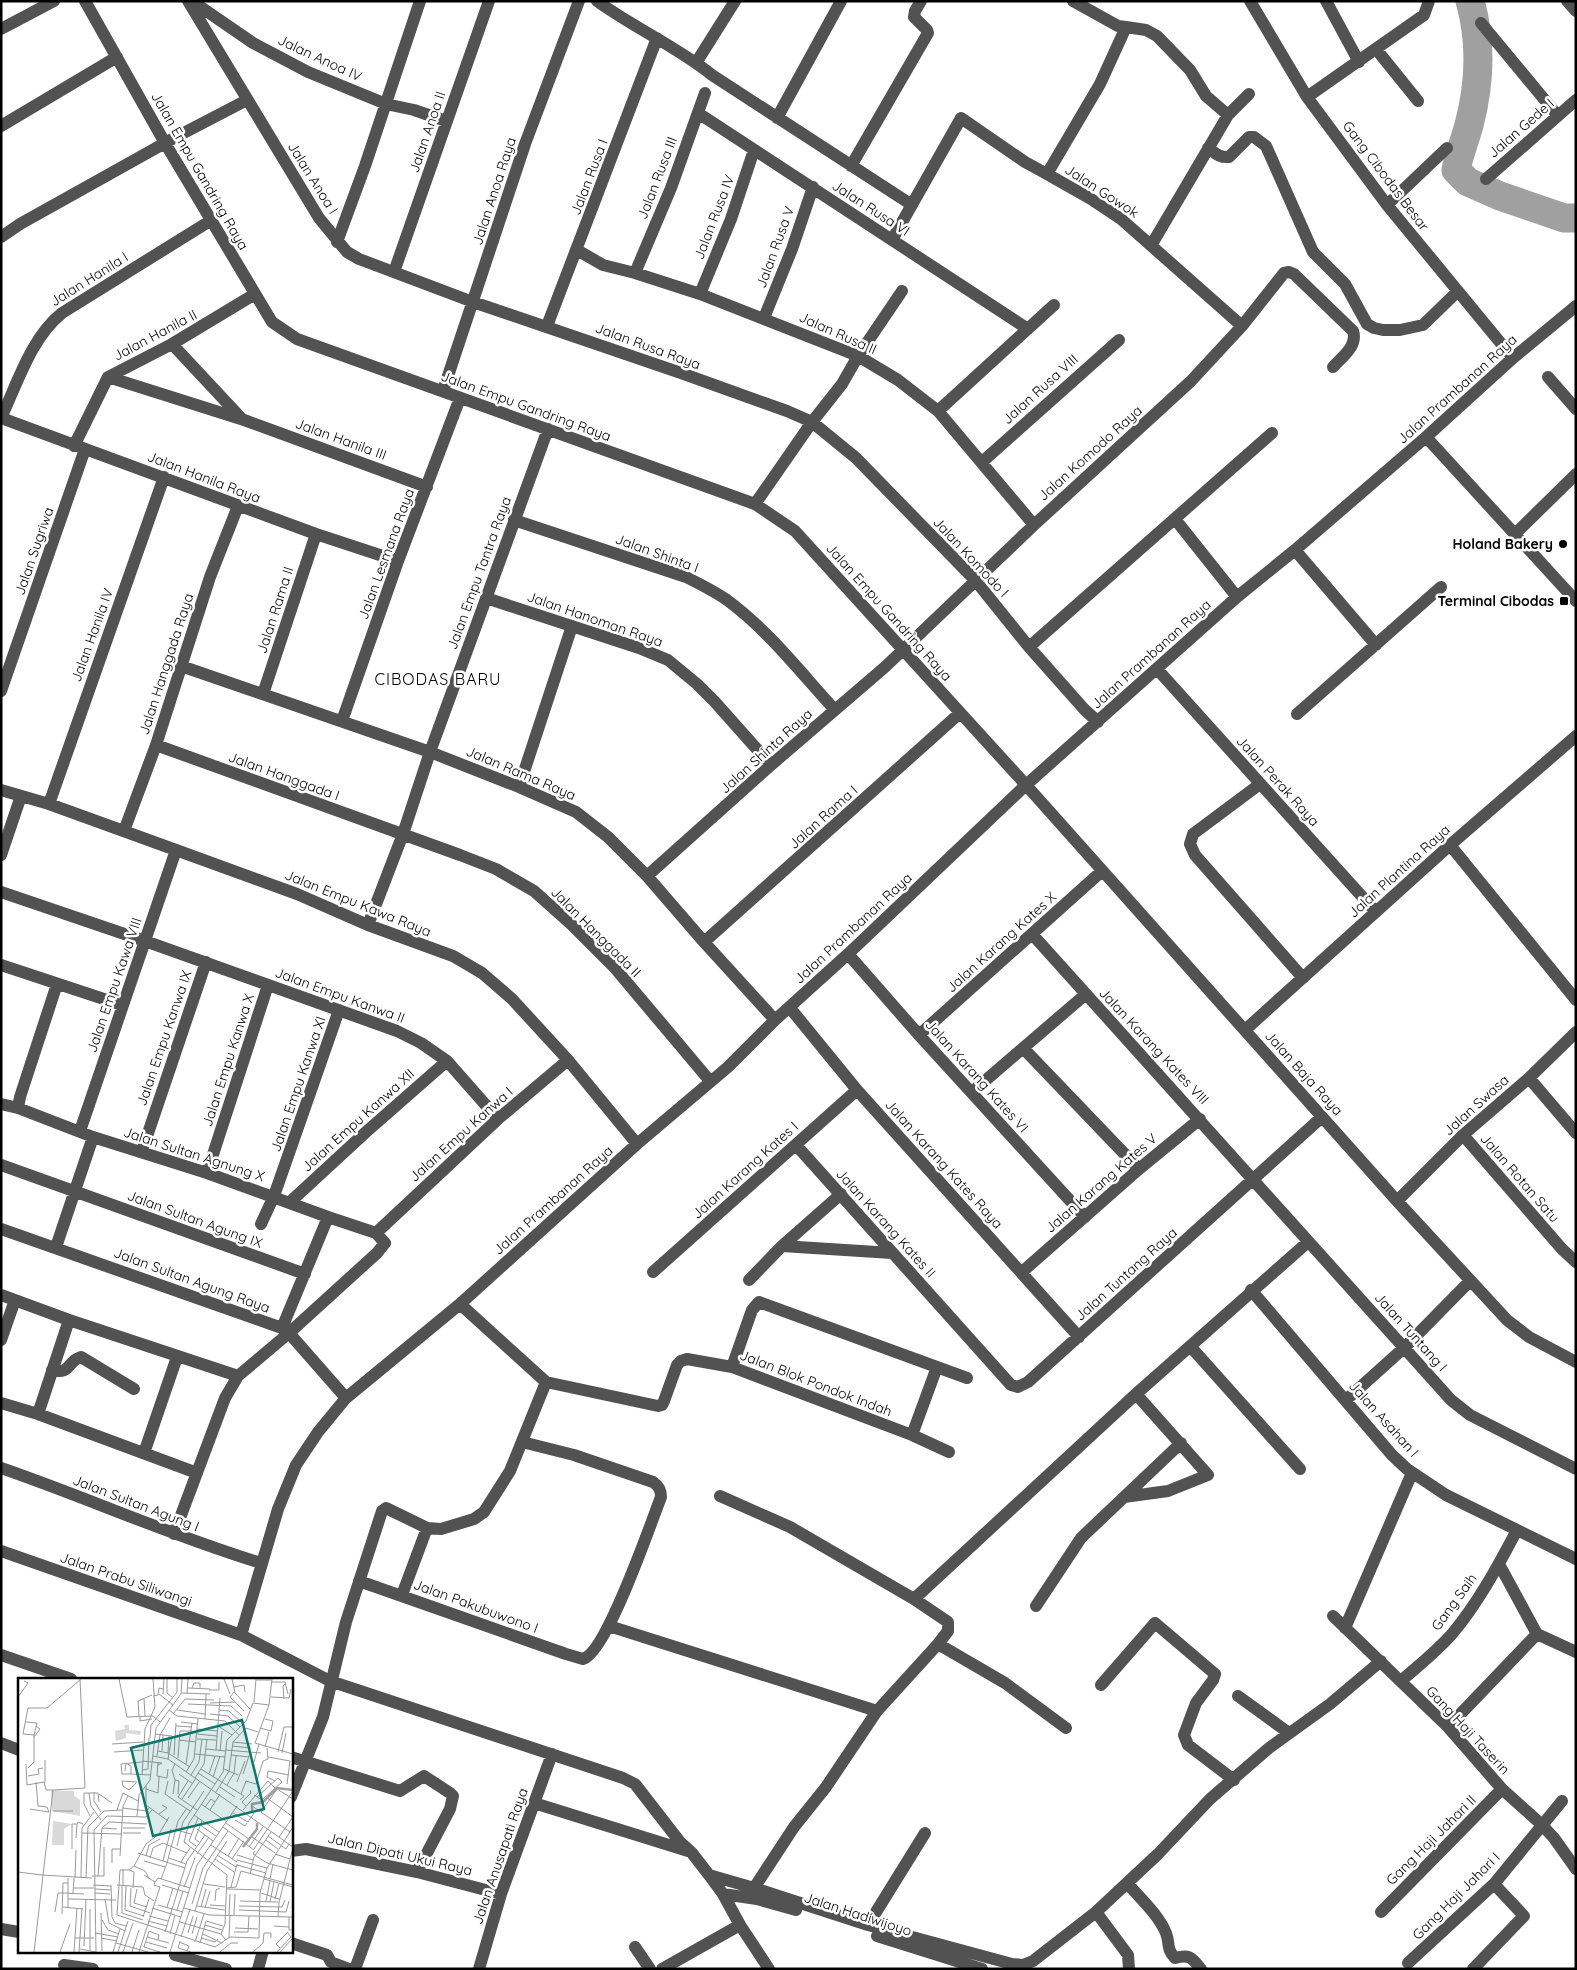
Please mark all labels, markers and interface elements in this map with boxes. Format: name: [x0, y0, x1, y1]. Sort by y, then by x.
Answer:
street label: Jalan Anoa IV: [275, 31, 365, 85]
street label: Jalan Empu Gandring Raya: [147, 89, 253, 253]
street label: Jalan Anoa II: [405, 89, 449, 175]
street label: Jalan Gede I: [1484, 94, 1558, 162]
street label: Gang Cibodas Besar: [1339, 117, 1434, 235]
street label: Jalan Rusa III: [633, 134, 681, 222]
street label: Jalan Anoa Raya: [468, 135, 520, 247]
street label: Jalan Rusa I: [566, 137, 612, 217]
street label: Jalan Anoa I: [284, 139, 342, 217]
street label: Jalan Gowok: [1062, 160, 1142, 222]
street label: Jalan Rusa IV: [690, 172, 738, 262]
street label: Jalan Rusa VI: [829, 176, 913, 240]
street label: Jalan Rusa V: [752, 204, 798, 290]
street label: Jalan Hanila I: [47, 248, 131, 310]
street label: Jalan Hanila II: [110, 305, 200, 365]
street label: Jalan Rusa II: [796, 308, 880, 358]
street label: Jalan Rusa Raya: [593, 319, 703, 373]
street label: Jalan Prambanan Raya: [1393, 331, 1521, 447]
street label: Jalan Rusa VIII: [998, 350, 1082, 428]
street label: Jalan Empu Gandring Raya: [439, 367, 613, 445]
street label: Jalan Komodo Raya: [1034, 401, 1146, 505]
street label: Jalan Hanila III: [293, 414, 389, 464]
street label: Jalan Hanila Raya: [145, 447, 263, 507]
street label: Jalan Lesmana Raya: [354, 486, 418, 622]
street label: Jalan Empu Tantra Raya: [443, 494, 515, 652]
street label: Jalan Sugriwa: [11, 505, 57, 597]
street label: Jalan Komodo I: [929, 513, 1013, 601]
street label: Jalan Shinta I: [613, 530, 701, 576]
place label: Holand Bakery: [1452, 535, 1553, 553]
marker: Holand Bakery: [1557, 538, 1569, 550]
street label: Jalan Empu Gandring Raya: [822, 539, 956, 685]
street label: Jalan Rama II: [253, 564, 297, 656]
street label: Jalan Hanila IV: [67, 586, 117, 684]
street label: Jalan Hanoman Raya: [525, 587, 665, 651]
street label: Jalan Hanggada Raya: [135, 591, 197, 737]
place label: Terminal Cibodas: [1438, 592, 1554, 610]
marker: Terminal Cibodas: [1558, 595, 1570, 607]
street label: Jalan Prambanan Raya: [1087, 596, 1215, 712]
district label: CIBODAS BARU: [374, 669, 502, 689]
street label: Jalan Shinta Raya: [716, 705, 816, 797]
street label: Jalan Perak Raya: [1233, 732, 1323, 830]
street label: Jalan Rama Raya: [463, 742, 579, 804]
street label: Jalan Hanggada I: [226, 748, 342, 804]
street label: Jalan Rama I: [785, 781, 861, 853]
street label: Jalan Plantina Raya: [1344, 821, 1454, 921]
street label: Jalan Empu Kawa Raya: [282, 865, 434, 941]
street label: Jalan Prambanan Raya: [790, 869, 916, 987]
street label: Jalan Hanggada II: [547, 883, 645, 981]
street label: Jalan Karang Kates X: [942, 888, 1060, 996]
street label: Jalan Empu Kawa VIII: [82, 915, 146, 1055]
street label: Jalan Empu Kanwa II: [273, 963, 407, 1027]
street label: Jalan Empu Kanwa IX: [132, 967, 196, 1108]
street label: Jalan Karang Kates VIII: [1095, 984, 1213, 1108]
street label: Jalan Empu Kanwa X: [198, 991, 258, 1129]
street label: Jalan Empu Kanwa XI: [266, 1014, 330, 1154]
street label: Jalan Karang Kates VI: [921, 1016, 1033, 1136]
street label: Jalan Baja Raya: [1261, 1027, 1347, 1119]
street label: Jalan Empu Kanwa XII: [298, 1065, 418, 1175]
street label: Jalan Swasa: [1439, 1071, 1513, 1139]
street label: Jalan Empu Kanwa I: [405, 1083, 517, 1185]
street label: Jalan Karang Kates Raya: [881, 1096, 1007, 1232]
street label: Jalan Karang Kates I: [688, 1118, 802, 1222]
street label: Jalan Sultan Agnung X: [121, 1123, 267, 1185]
street label: Jalan Karang Kates V: [1041, 1129, 1161, 1237]
street label: Jalan Rotan Satu: [1476, 1130, 1564, 1226]
street label: Jalan Prambanan Raya: [489, 1142, 617, 1258]
street label: Jalan Karang Kates II: [832, 1165, 940, 1281]
street label: Jalan Sultan Agung IX: [125, 1186, 266, 1252]
street label: Jalan Tuntang Raya: [1071, 1223, 1181, 1325]
street label: Jalan Sultan Agung Raya: [111, 1243, 273, 1317]
street label: Jalan Tuntang I: [1371, 1289, 1451, 1375]
street label: Jalan Blok Pondok Indah: [737, 1346, 895, 1420]
street label: Jalan Asahan I: [1345, 1377, 1423, 1461]
street label: Jalan Sultan Agung I: [70, 1471, 202, 1535]
street label: Jalan Prabu Siliwangi: [58, 1548, 194, 1610]
street label: Gang Saih: [1427, 1570, 1481, 1634]
street label: Jalan Pakubuwono I: [411, 1575, 541, 1637]
inset map: [18, 1678, 292, 1952]
street label: Gang Haji Taserin: [1422, 1682, 1514, 1778]
street label: Jalan Anusapati Raya: [468, 1785, 532, 1927]
street label: Gang Haji Jahari II: [1382, 1791, 1480, 1889]
street label: Jalan Dipati Ukui Raya: [326, 1829, 474, 1879]
street label: Gang Haji Jahari I: [1408, 1848, 1504, 1944]
street label: Jalan Hadiwijoyo: [802, 1888, 914, 1940]

